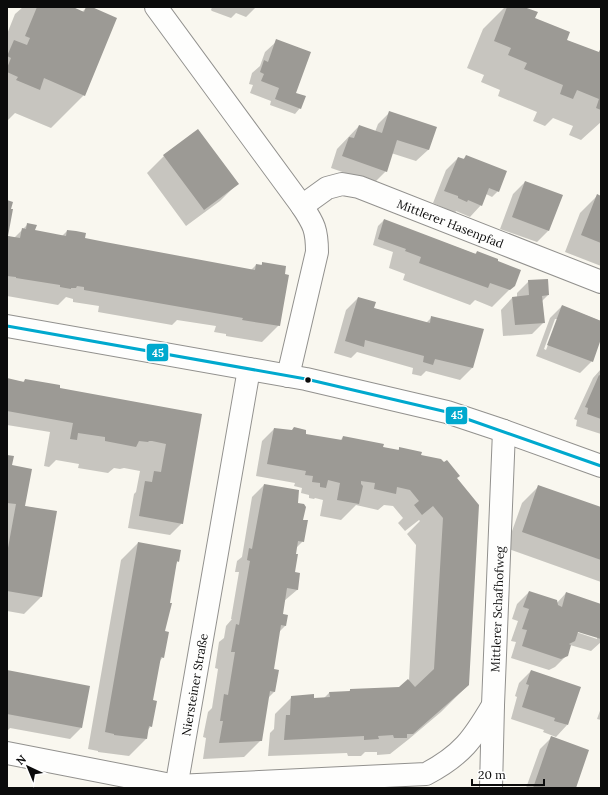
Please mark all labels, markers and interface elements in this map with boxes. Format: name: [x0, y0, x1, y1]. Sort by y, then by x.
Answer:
street label: Mittlerer Hasenpfad: [395, 195, 506, 251]
line badge: 45: [146, 343, 169, 362]
text: 45: [152, 346, 164, 360]
unlabelled marker: [303, 375, 313, 385]
line badge: 45: [445, 406, 468, 425]
text: 45: [451, 408, 463, 422]
street label: Mittlerer Schafhofweg: [487, 545, 507, 672]
street label: Niersteiner Straße: [178, 632, 210, 737]
north arrow: [8, 747, 48, 787]
text: N: [13, 751, 29, 768]
scale bar: [472, 761, 544, 787]
text: 20 m: [478, 767, 506, 782]

